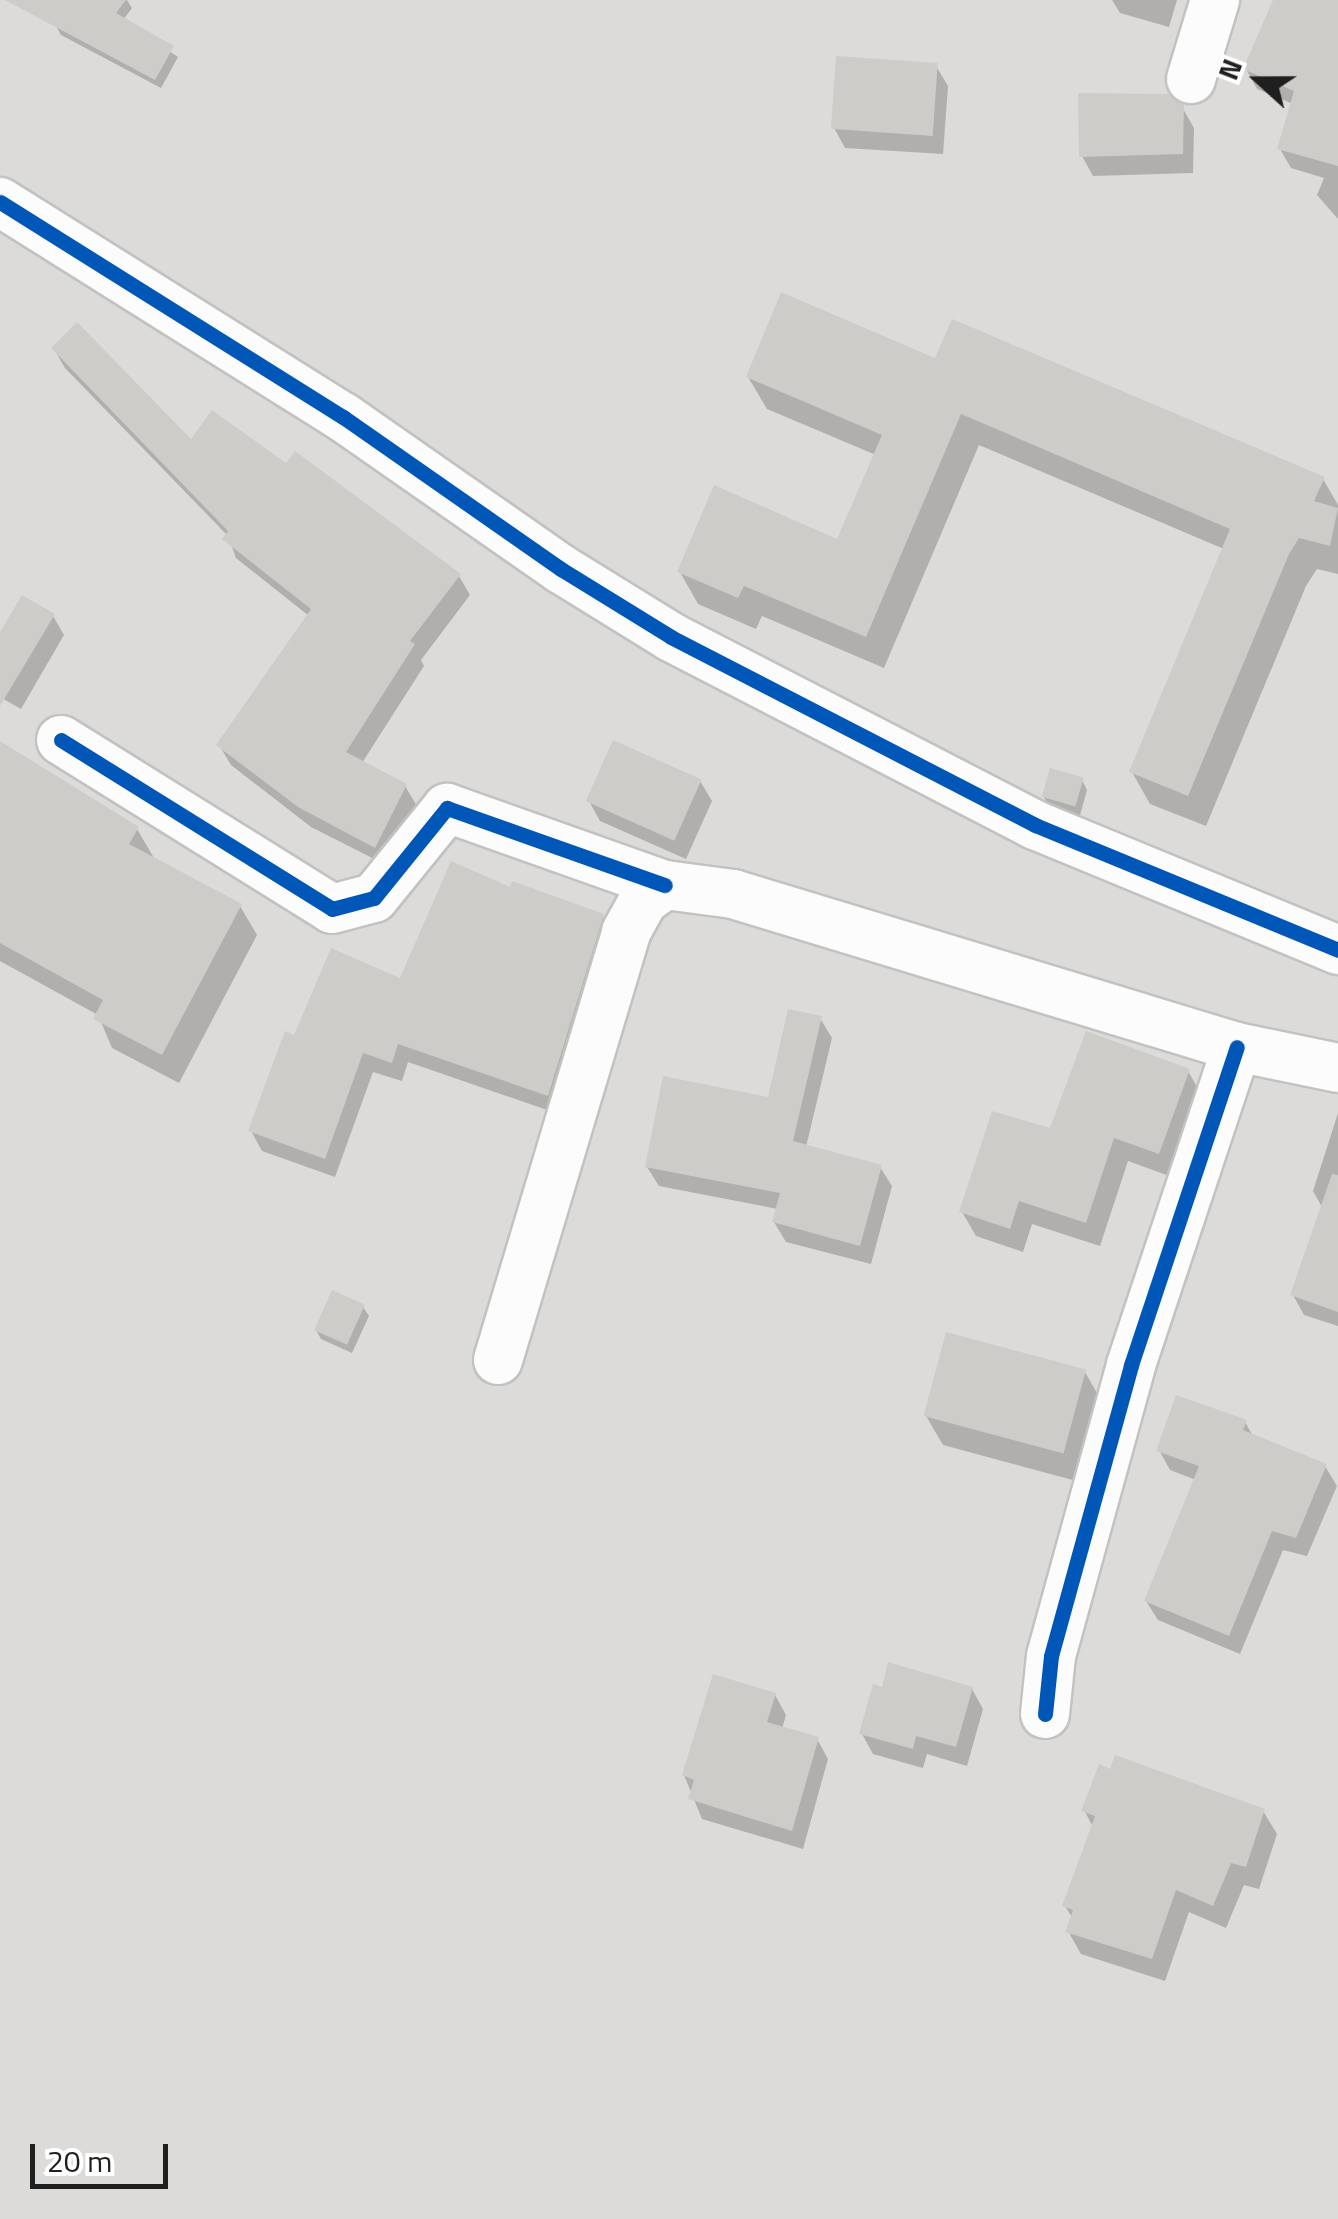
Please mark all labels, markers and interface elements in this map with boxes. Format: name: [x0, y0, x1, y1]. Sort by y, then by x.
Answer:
north arrow: [1208, 30, 1308, 130]
text: N: [1206, 52, 1253, 86]
scale bar: [35, 2124, 172, 2186]
text: 20 m: [47, 2138, 112, 2184]

